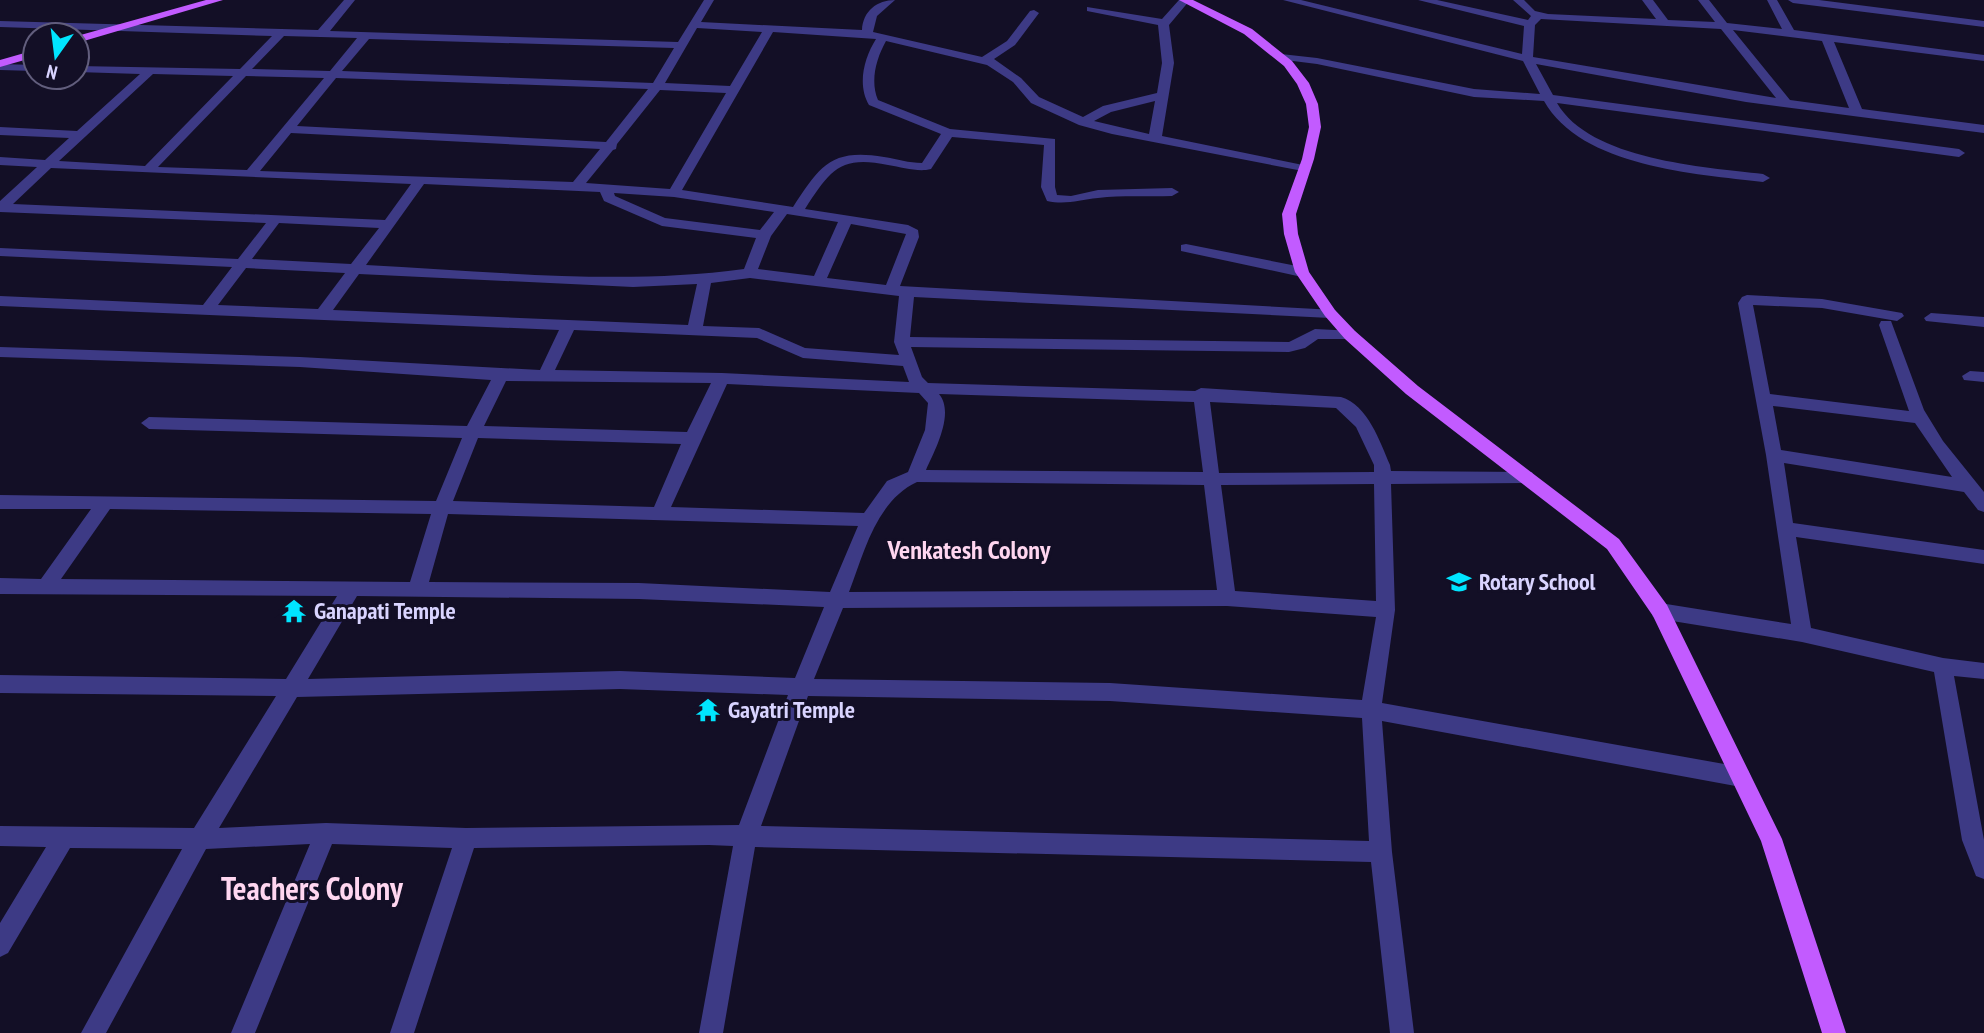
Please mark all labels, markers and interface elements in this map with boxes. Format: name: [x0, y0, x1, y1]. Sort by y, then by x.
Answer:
north arrow: [21, 21, 91, 91]
text: N: [44, 60, 60, 85]
district label: Venkatesh Colony: [887, 533, 1051, 566]
place label: Rotary School: [1479, 566, 1596, 597]
school or university icon: Rotary School: [1445, 568, 1473, 596]
place label: Ganapati Temple: [314, 595, 456, 626]
temple icon: Ganapati Temple: [280, 597, 308, 625]
place label: Gayatri Temple: [728, 694, 855, 725]
temple icon: Gayatri Temple: [694, 696, 722, 724]
district label: Teachers Colony: [221, 867, 404, 909]

